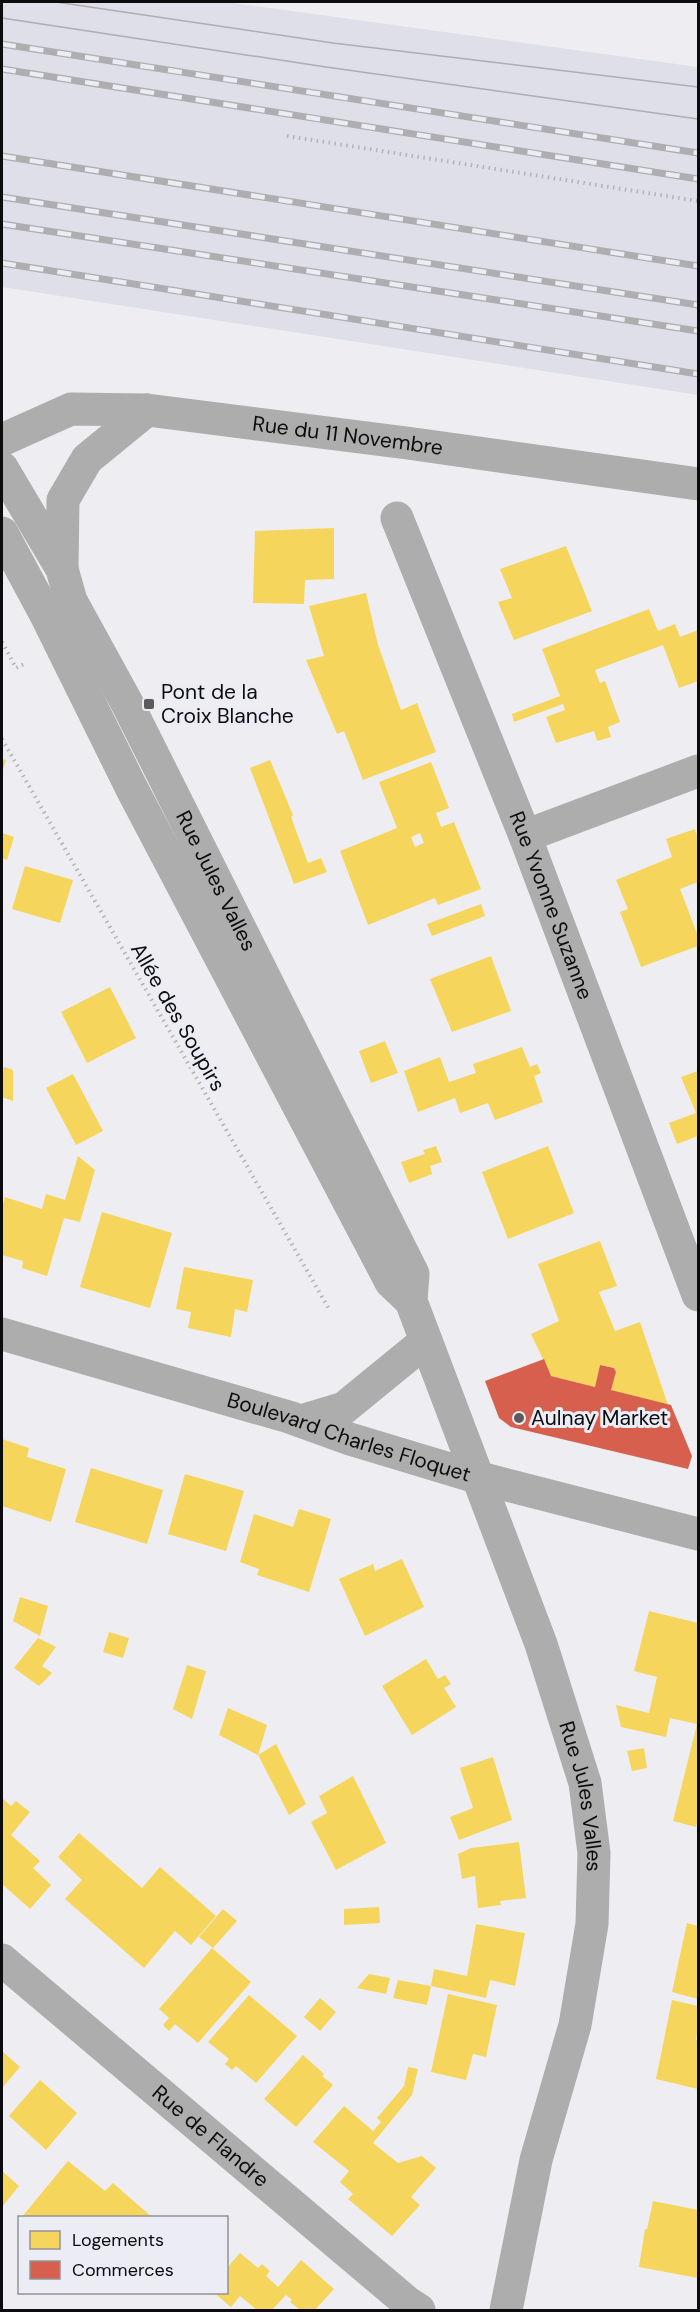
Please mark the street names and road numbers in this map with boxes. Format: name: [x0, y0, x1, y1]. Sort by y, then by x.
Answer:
street label: Rue du 11 Novembre: [251, 410, 445, 462]
street label: Rue Jules Valles: [169, 806, 263, 956]
street label: Rue Yvonne Suzanne: [502, 807, 599, 1004]
street label: Allée des Soupirs: [124, 938, 232, 1096]
street label: Boulevard Charles Floquet: [224, 1386, 474, 1489]
street label: Rue Jules Valles: [552, 1718, 608, 1872]
street label: Rue de Flandre: [146, 2079, 275, 2194]

